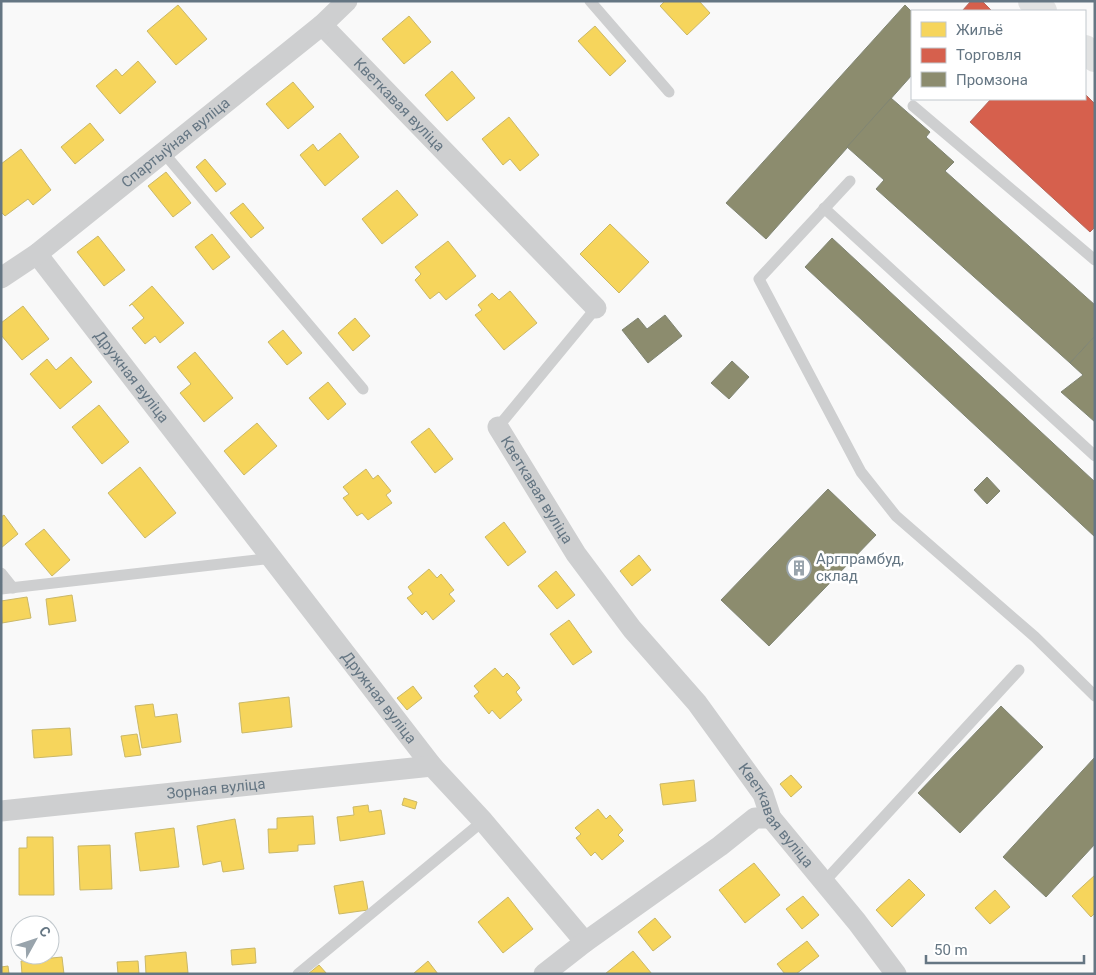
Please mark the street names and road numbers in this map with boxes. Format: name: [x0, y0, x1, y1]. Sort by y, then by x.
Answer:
street label: Кветкавая вуліца: [350, 54, 448, 155]
street label: Спартыўная вуліца: [118, 94, 233, 192]
street label: Дружная вуліца: [90, 327, 173, 426]
street label: Кветкавая вуліца: [497, 433, 577, 547]
street label: Дружная вуліца: [338, 648, 420, 747]
street label: Кветкавая вуліца: [735, 760, 817, 871]
street label: Зорная вуліца: [165, 774, 266, 803]

